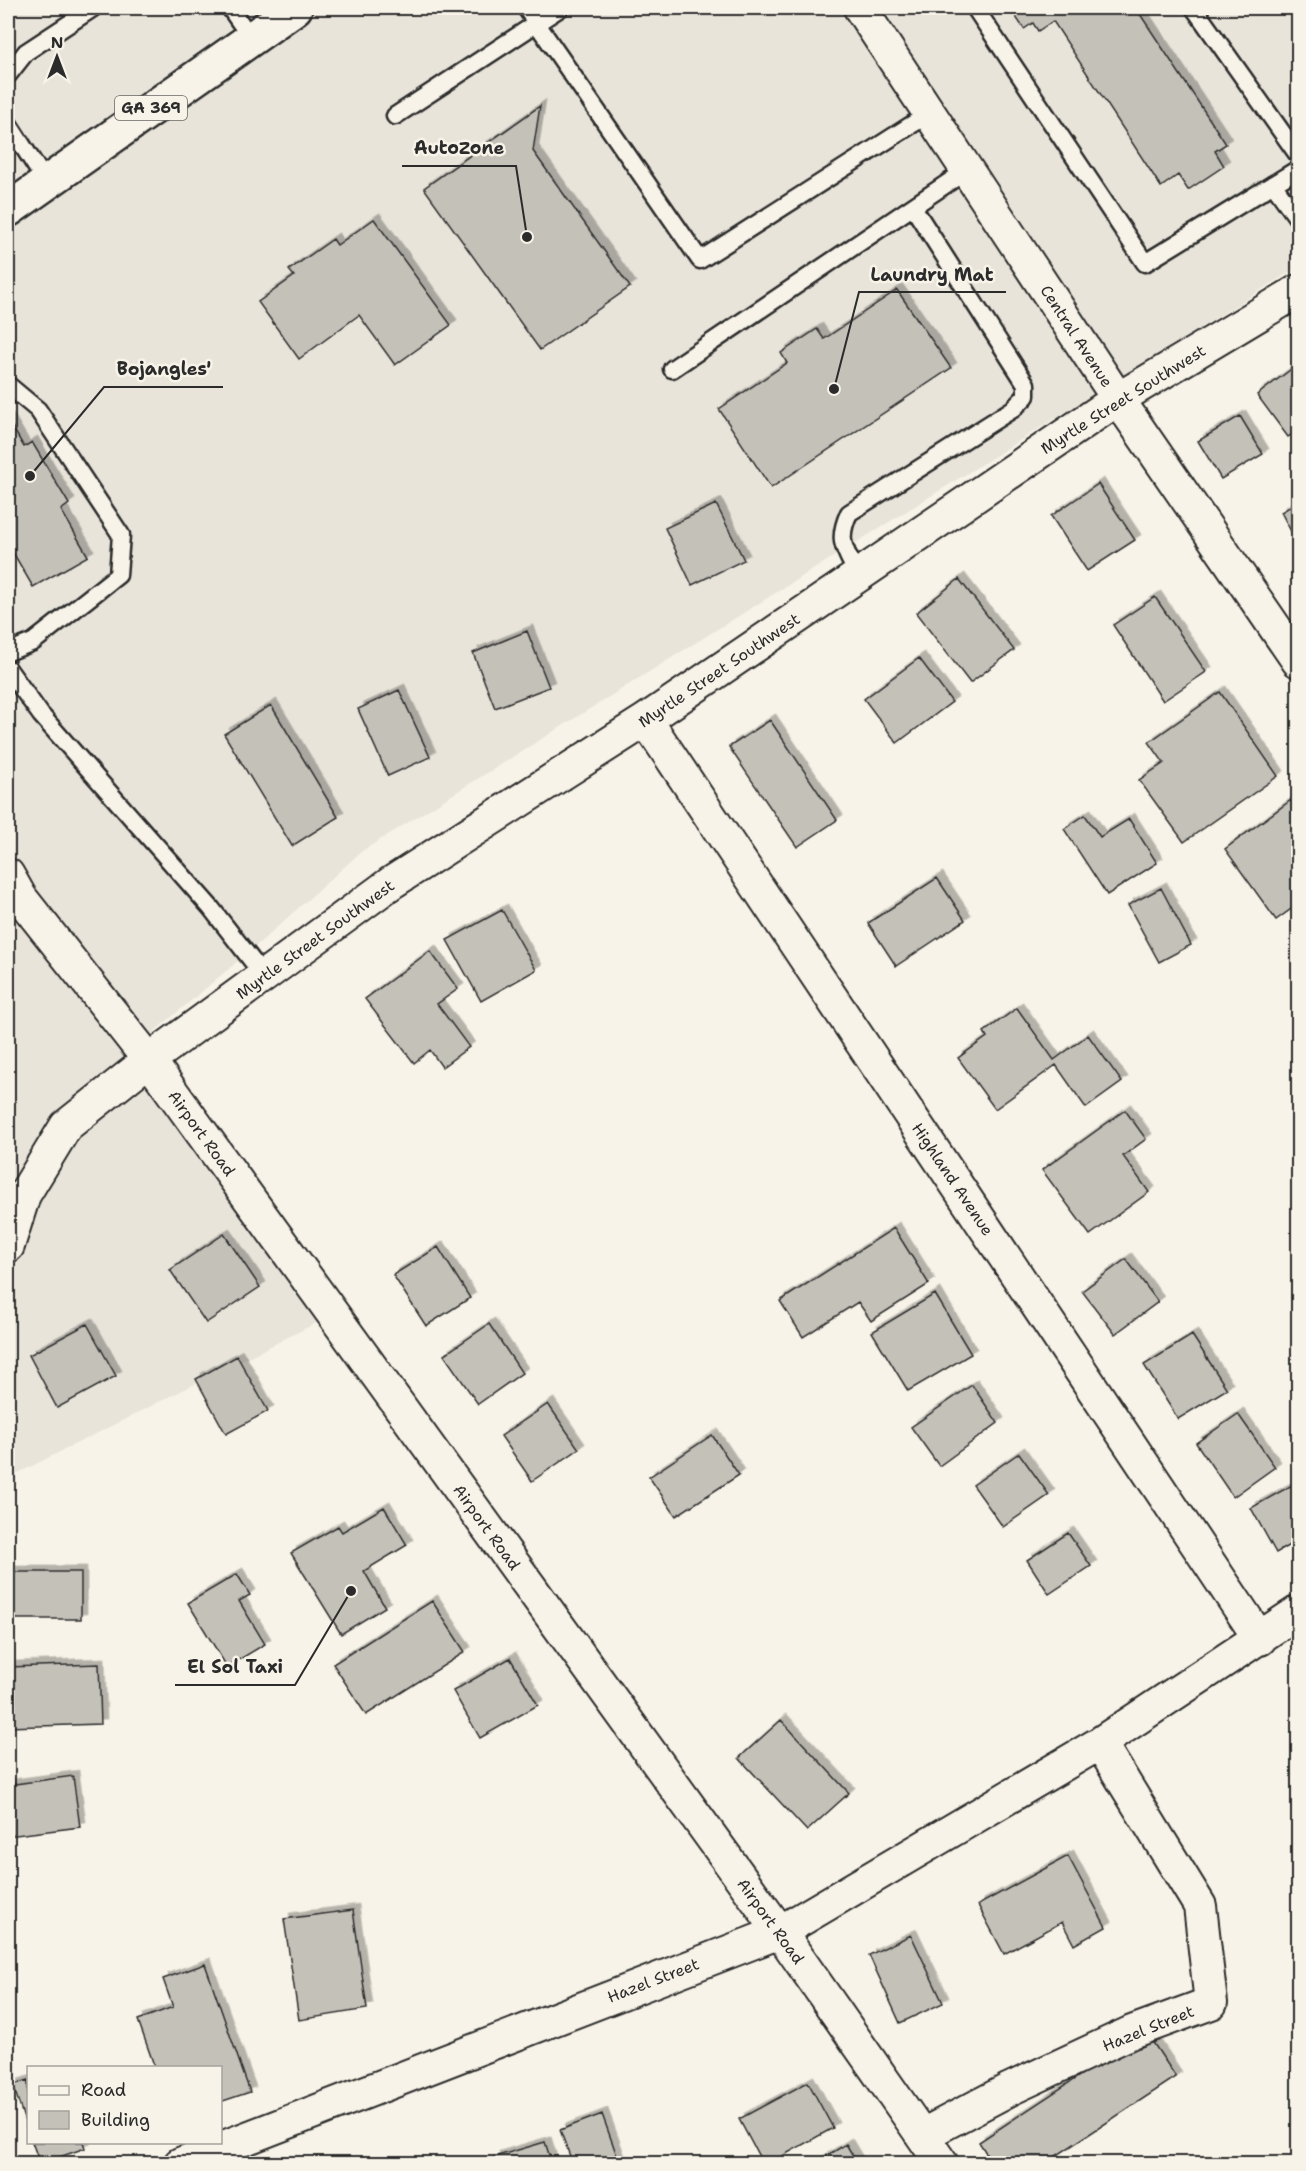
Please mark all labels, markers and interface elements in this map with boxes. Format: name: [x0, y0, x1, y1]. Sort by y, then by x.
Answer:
north arrow: [27, 27, 87, 87]
text: N: [51, 32, 63, 53]
road number: GA 369: [115, 96, 187, 120]
callout: AutoZone: [402, 130, 516, 166]
text: AutoZone: [414, 136, 504, 160]
callout: Laundry Mat: [859, 256, 1006, 292]
text: Laundry Mat: [871, 263, 994, 287]
street label: Central Avenue: [1036, 281, 1118, 391]
street label: Myrtle Street Southwest: [1037, 340, 1210, 459]
callout: Bojangles': [104, 351, 223, 387]
text: Bojangles': [117, 357, 211, 381]
street label: Myrtle Street Southwest: [634, 608, 804, 732]
street label: Myrtle Street Southwest: [232, 875, 399, 1004]
street label: Airport Road: [163, 1086, 240, 1180]
street label: Highland Avenue: [907, 1119, 998, 1240]
street label: Airport Road: [448, 1480, 525, 1574]
callout: El Sol Taxi: [175, 1649, 295, 1685]
text: El Sol Taxi: [187, 1655, 283, 1679]
street label: Airport Road: [732, 1874, 809, 1968]
street label: Hazel Street: [604, 1953, 702, 2008]
street label: Hazel Street: [1099, 2001, 1197, 2056]
legend: [27, 2066, 222, 2144]
text: Road: [81, 2078, 126, 2102]
text: Building: [81, 2108, 150, 2132]

